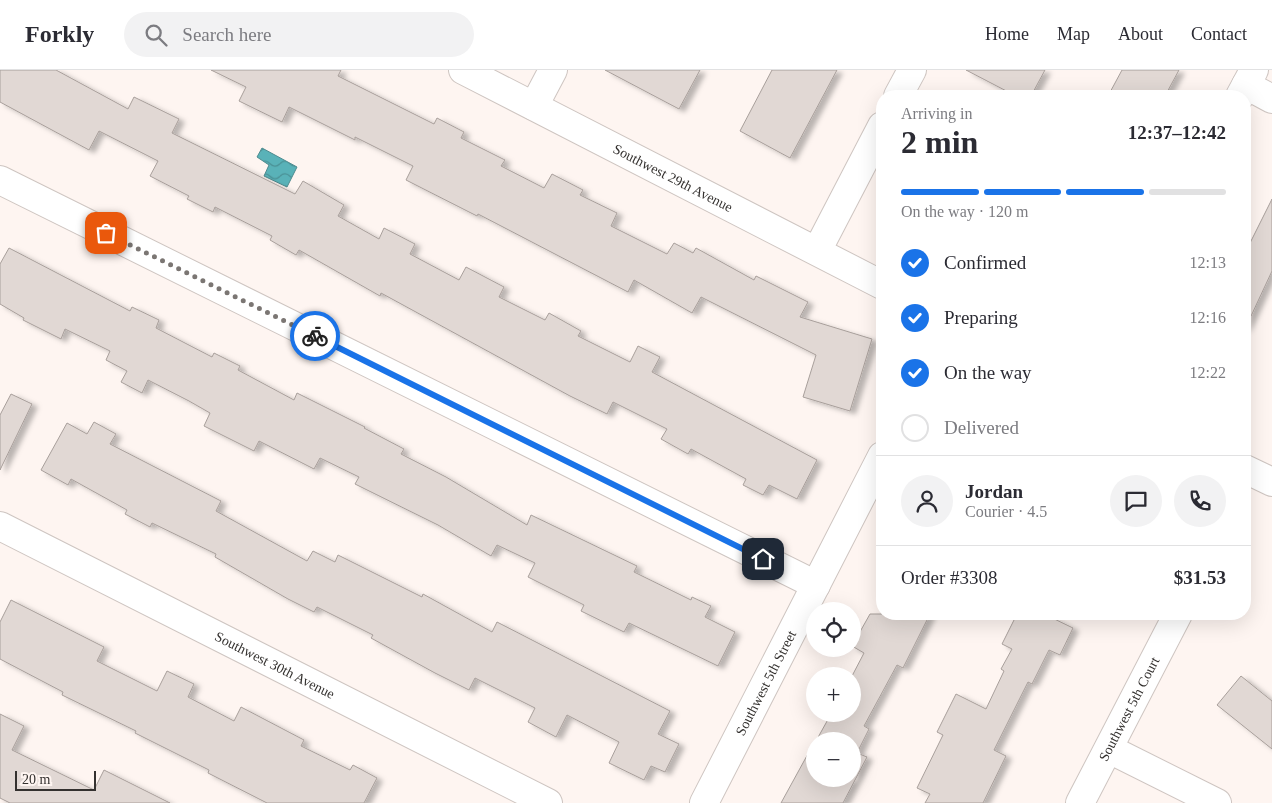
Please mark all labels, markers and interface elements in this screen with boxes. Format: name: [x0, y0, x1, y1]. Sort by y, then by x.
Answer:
search box: [124, 12, 474, 57]
text: Forkly: [25, 21, 94, 47]
icon: search: [142, 21, 170, 49]
text: Search here: [182, 24, 271, 45]
text: Home: [985, 24, 1029, 44]
text: Map: [1057, 24, 1090, 44]
text: About: [1118, 24, 1163, 44]
text: Contact: [1191, 24, 1247, 44]
text: Arriving in: [901, 105, 973, 122]
text: 12:37–12:42: [1128, 122, 1226, 143]
text: 2 min: [901, 124, 978, 160]
street label: Southwest 29th Avenue: [611, 141, 735, 215]
text: On the way · 120 m: [901, 203, 1029, 220]
pin: [85, 212, 127, 254]
icon: bag: [92, 219, 120, 247]
icon: check: [901, 249, 929, 277]
text: Confirmed: [944, 252, 1026, 273]
text: 12:13: [1190, 254, 1226, 271]
icon: check: [901, 304, 929, 332]
text: Preparing: [944, 307, 1018, 328]
text: 12:16: [1190, 309, 1226, 326]
courier: [290, 311, 340, 361]
icon: bike: [301, 322, 329, 350]
icon: check: [901, 359, 929, 387]
text: On the way: [944, 362, 1032, 383]
text: 12:22: [1190, 364, 1226, 381]
text: Delivered: [944, 417, 1019, 438]
button: person: [901, 475, 953, 527]
button: chat: [1110, 475, 1162, 527]
button: phone: [1174, 475, 1226, 527]
text: Jordan: [965, 481, 1023, 502]
text: Courier · 4.5: [965, 503, 1047, 520]
pin: [742, 538, 784, 580]
icon: home: [749, 545, 777, 573]
text: Order #3308: [901, 567, 998, 588]
text: $31.53: [1174, 567, 1226, 588]
map controls: [806, 602, 861, 787]
button: locate: [806, 602, 861, 657]
street label: Southwest 5th Street: [733, 628, 799, 738]
street label: Southwest 30th Avenue: [212, 629, 337, 702]
street label: Southwest 5th Court: [1096, 654, 1162, 764]
button: +: [806, 667, 861, 722]
button: −: [806, 732, 861, 787]
scale bar: [15, 768, 96, 791]
text: 20 m: [22, 772, 50, 787]

